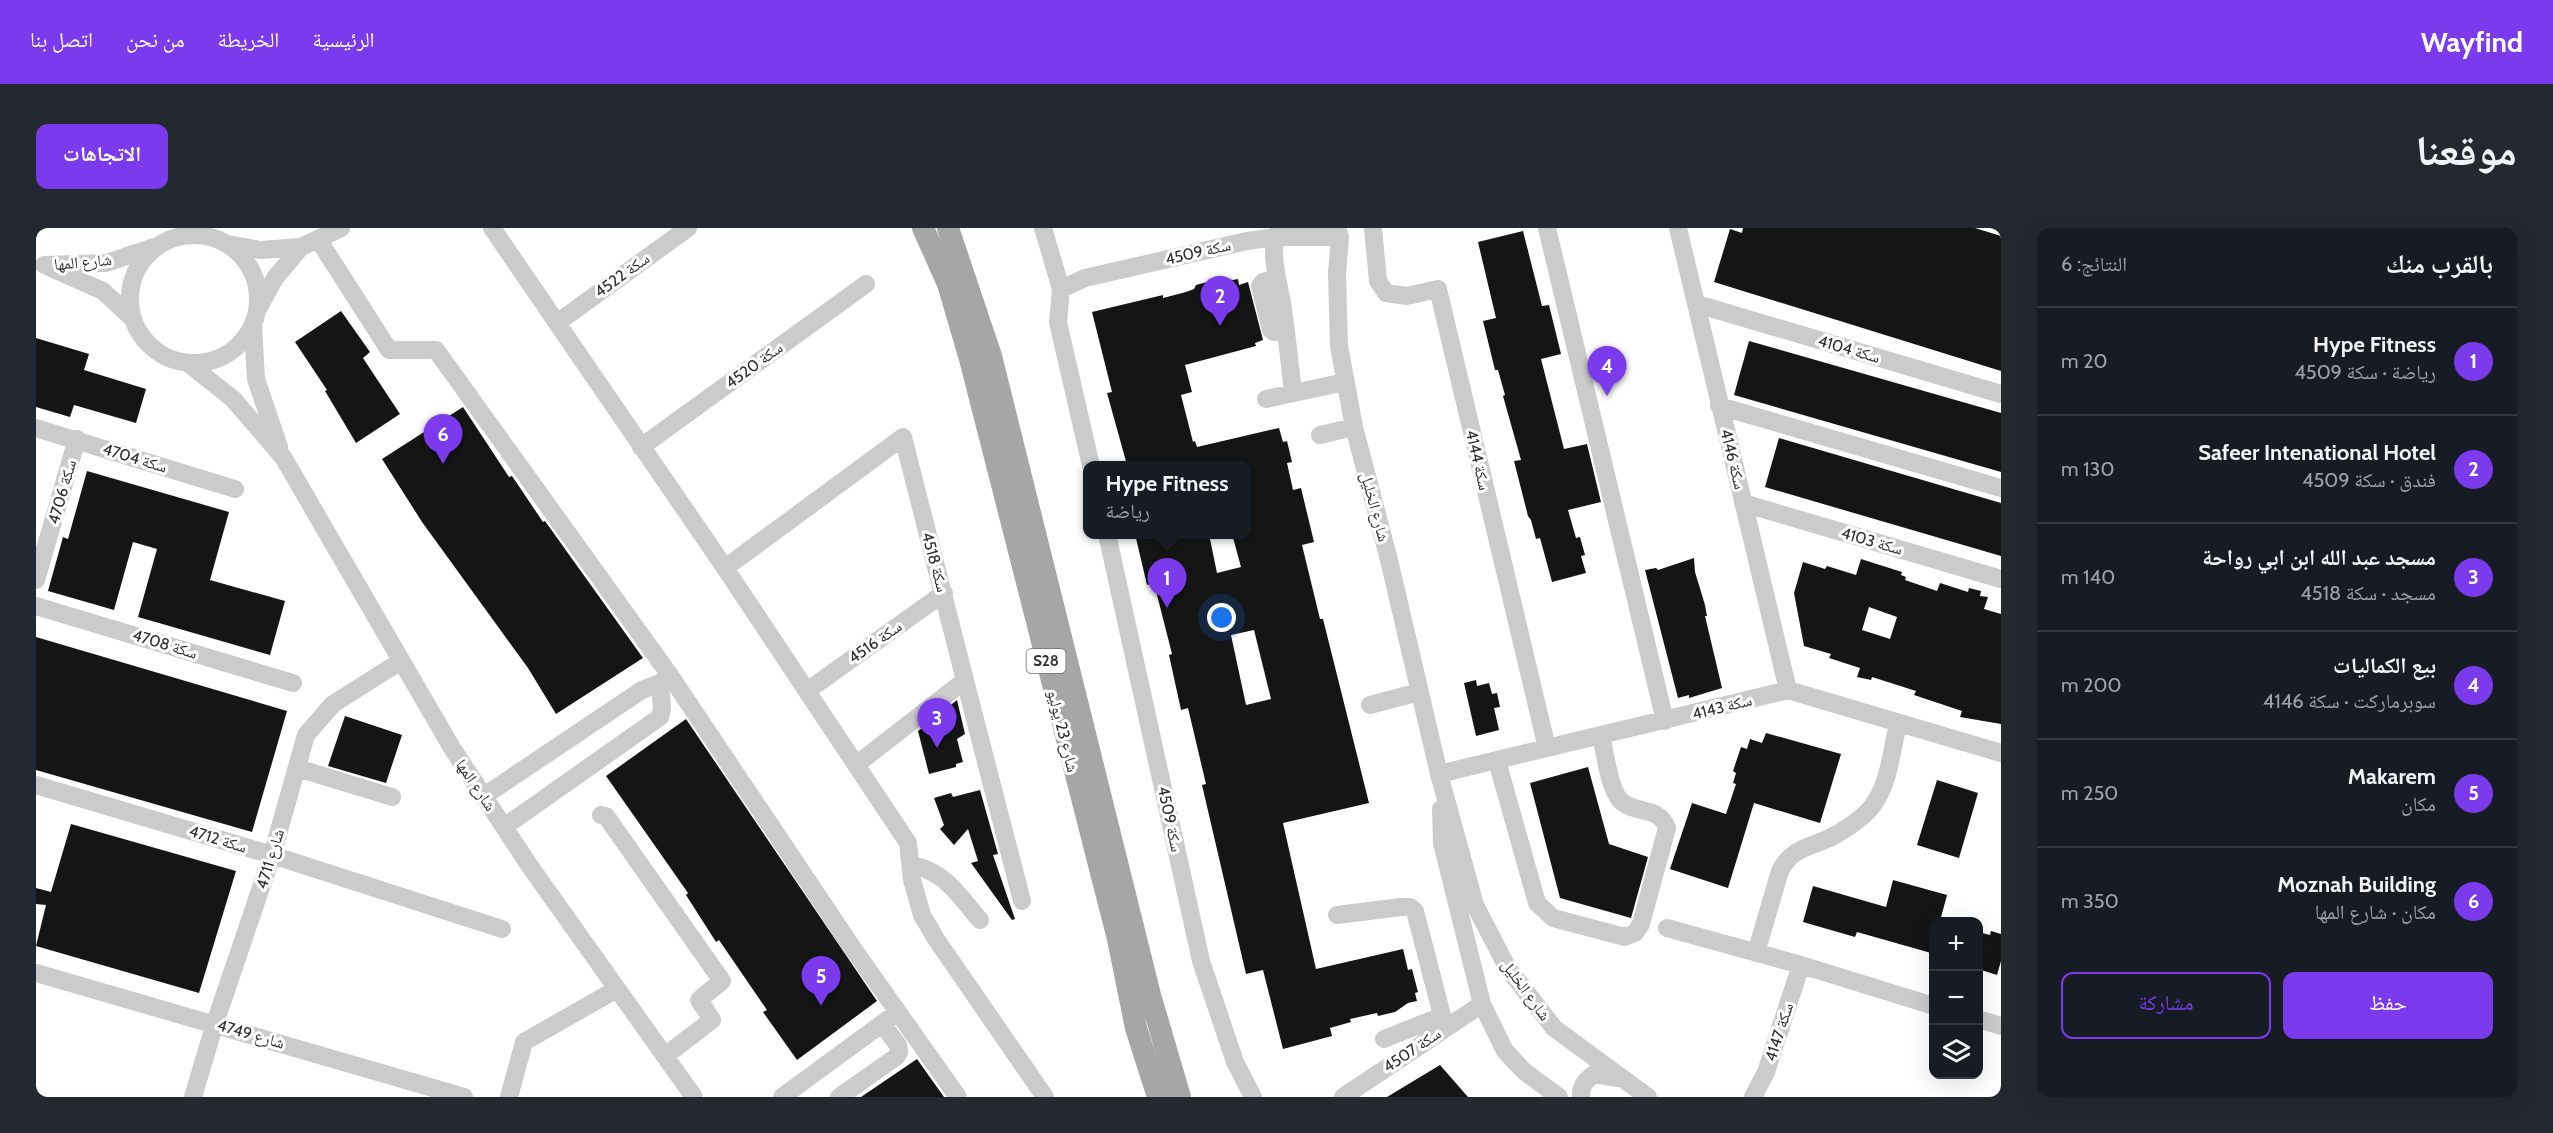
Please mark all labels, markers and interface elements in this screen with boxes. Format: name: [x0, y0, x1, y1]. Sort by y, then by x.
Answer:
text: Wayfind: [2421, 25, 2523, 59]
text: اتصل بنا: [30, 27, 93, 52]
text: من نحن: [126, 27, 185, 52]
text: الخريطة: [218, 27, 279, 52]
text: الرئيسية: [312, 27, 375, 52]
button: الاتجاهات: [36, 124, 168, 189]
text: موقعنا: [2416, 124, 2517, 176]
street label: سكة 4509: [1163, 235, 1233, 269]
text: بالقرب منك: [2386, 248, 2493, 280]
street label: سكة 4522: [591, 249, 653, 301]
street label: شارع المها: [53, 250, 113, 275]
text: النتائج: 6: [2061, 252, 2127, 276]
pin: 2: [1200, 276, 1240, 326]
street label: سكة 4104: [1816, 331, 1882, 367]
text: Hype Fitness: [2313, 331, 2436, 358]
street label: سكة 4520: [722, 338, 786, 392]
pin: 4: [1588, 346, 1626, 396]
text: 20 m: [2061, 349, 2108, 373]
text: 1: [2470, 349, 2477, 373]
text: رياضة · سكة 4509: [2294, 360, 2436, 384]
pin: 6: [424, 414, 462, 464]
street label: سكة 4146: [1716, 427, 1750, 491]
street label: سكة 4144: [1462, 428, 1494, 492]
street label: سكة 4704: [101, 439, 169, 477]
text: Safeer Intenational Hotel: [2198, 439, 2436, 466]
text: 130 m: [2061, 457, 2114, 481]
text: 2: [2468, 457, 2479, 481]
street label: 4706 سكة: [44, 458, 80, 526]
popup: [1083, 461, 1251, 539]
text: فندق · سكة 4509: [2302, 468, 2436, 492]
text: Hype Fitness: [1106, 470, 1228, 497]
street label: شارع الخليل: [1356, 470, 1393, 544]
text: رياضة: [1106, 499, 1150, 523]
street label: سكة 4103: [1839, 523, 1905, 559]
street label: سكة 4518: [918, 530, 952, 594]
text: مسجد عبد الله ابن ابي رواحة: [2202, 544, 2436, 571]
pin: 1: [1148, 558, 1186, 608]
text: 140 m: [2061, 565, 2115, 589]
text: 3: [2468, 565, 2479, 589]
text: مسجد · سكة 4518: [2300, 581, 2436, 605]
your location: [1207, 603, 1236, 632]
street label: سكة 4516: [845, 617, 905, 667]
street label: سكة 4708: [130, 625, 200, 663]
road number: S28: [1026, 649, 1066, 673]
text: بيع الكماليات: [2333, 652, 2436, 679]
text: 200 m: [2061, 673, 2121, 697]
text: 4: [2467, 673, 2480, 697]
street label: شارع 23 يوليو: [1043, 688, 1082, 774]
text: سوبرماركت · سكة 4146: [2263, 689, 2436, 713]
street label: سكة 4143: [1690, 690, 1754, 724]
pin: 3: [918, 698, 956, 748]
street label: شارع المها: [451, 756, 500, 815]
text: Makarem: [2348, 763, 2436, 790]
text: 250 m: [2061, 781, 2118, 805]
text: 5: [2468, 781, 2479, 805]
street label: سكة 4509: [1154, 784, 1186, 854]
text: مكان: [2401, 792, 2436, 816]
street label: سكة 4712: [187, 821, 249, 857]
street label: 4711 شارع: [252, 827, 289, 892]
text: Moznah Building: [2277, 871, 2436, 898]
text: 350 m: [2061, 889, 2119, 913]
text: 6: [2468, 889, 2479, 913]
text: مكان · شارع المها: [2315, 900, 2436, 924]
map controls: [1929, 917, 1983, 1079]
button: +: [1929, 917, 1983, 971]
pin: 5: [802, 956, 840, 1006]
street label: شارع الخليل: [1497, 956, 1555, 1025]
button: −: [1929, 971, 1983, 1025]
button: مشاركة: [2061, 972, 2271, 1039]
button: حفظ: [2283, 972, 2493, 1039]
street label: سكة 4147: [1761, 1000, 1797, 1064]
street label: 4749 شارع: [215, 1015, 287, 1054]
street label: سكة 4507: [1379, 1024, 1445, 1076]
button: layers: [1929, 1025, 1983, 1079]

